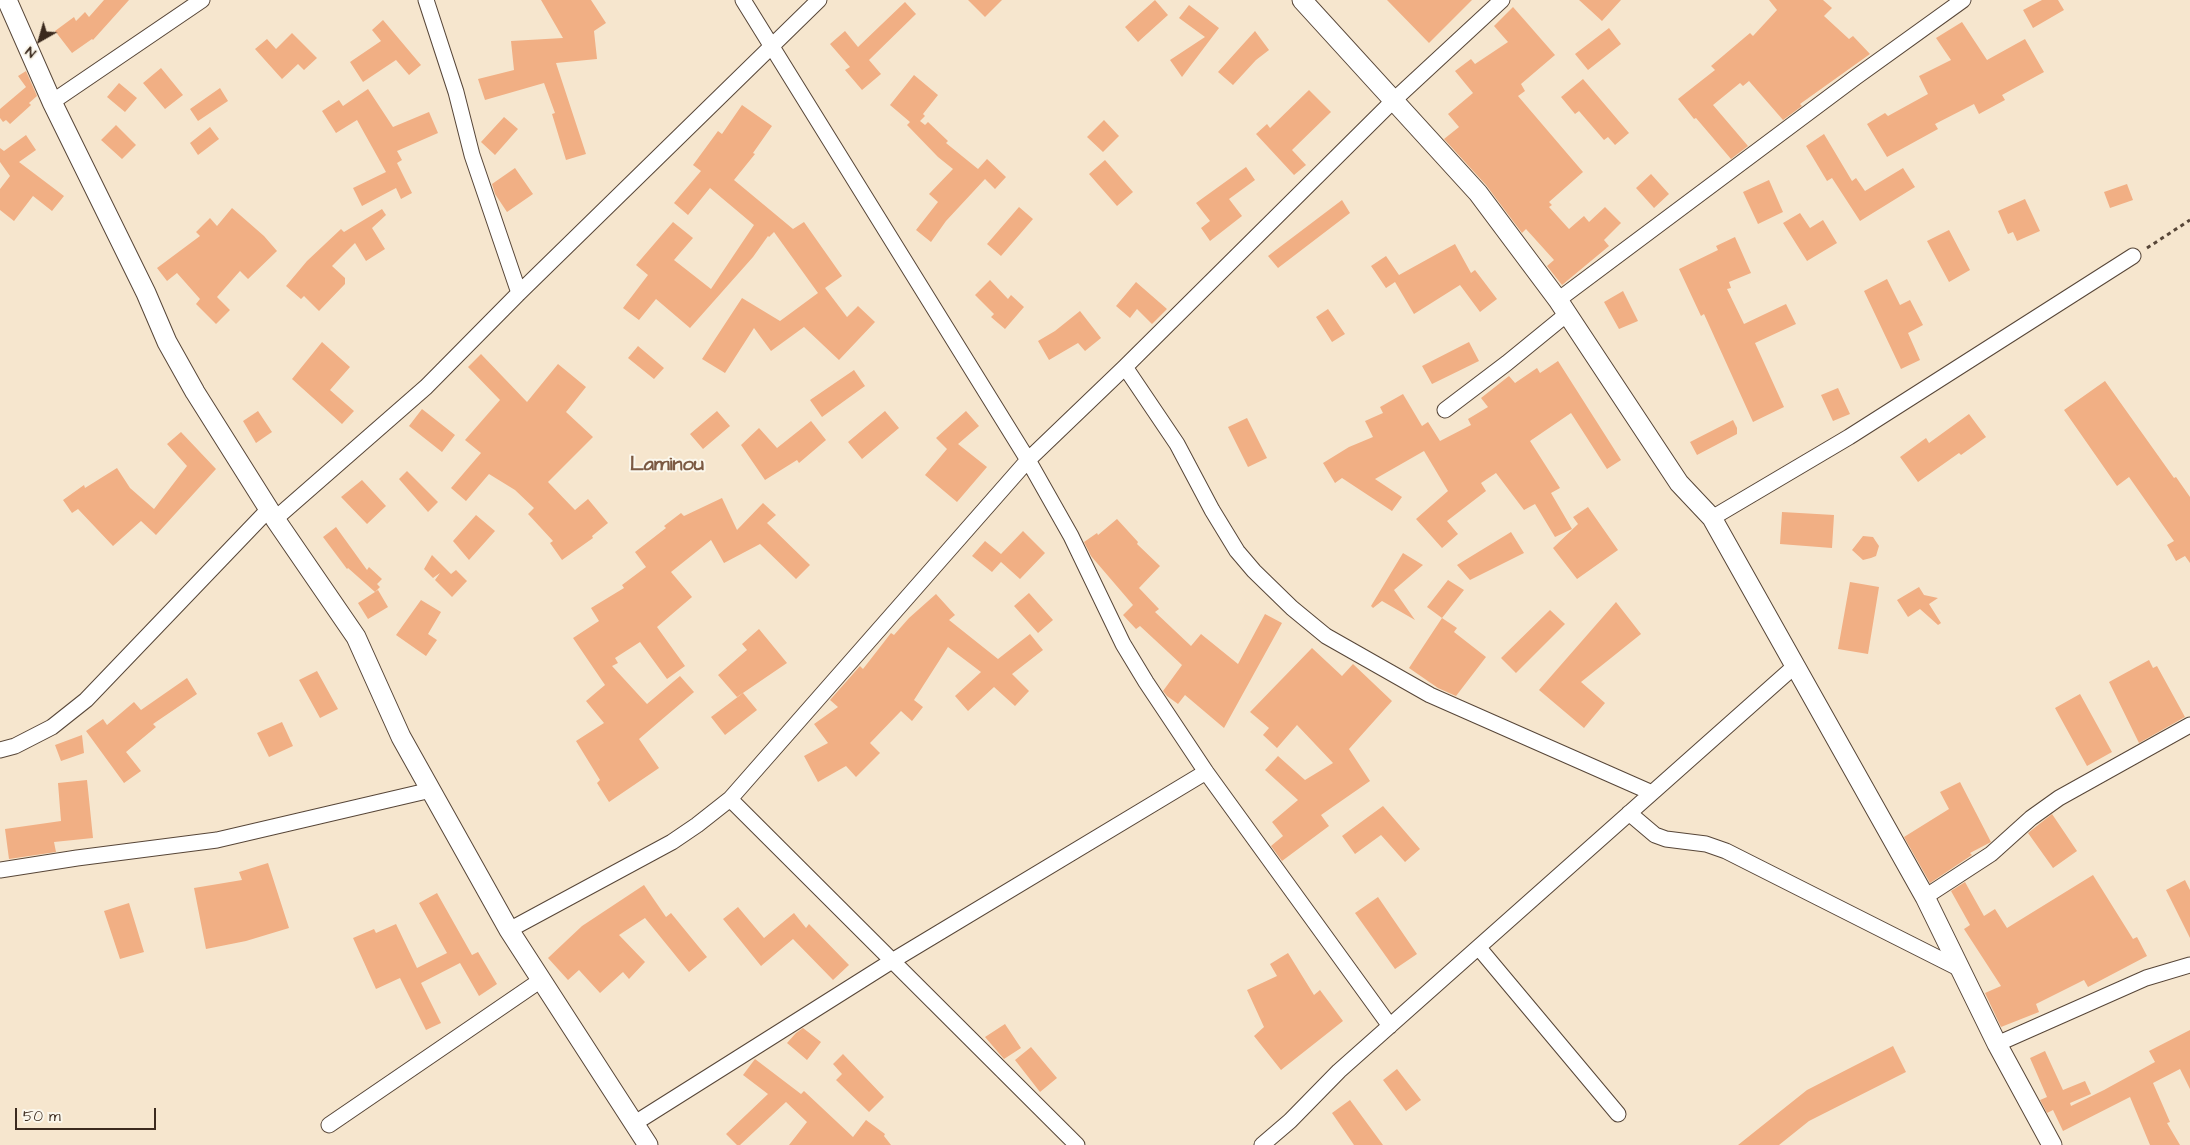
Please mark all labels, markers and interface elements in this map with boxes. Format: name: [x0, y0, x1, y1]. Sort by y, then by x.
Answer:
north arrow: [15, 15, 65, 65]
text: N: [21, 41, 40, 62]
district label: Laminou: [630, 454, 704, 478]
scale bar: [18, 1098, 159, 1130]
text: 50 m: [23, 1106, 61, 1127]

